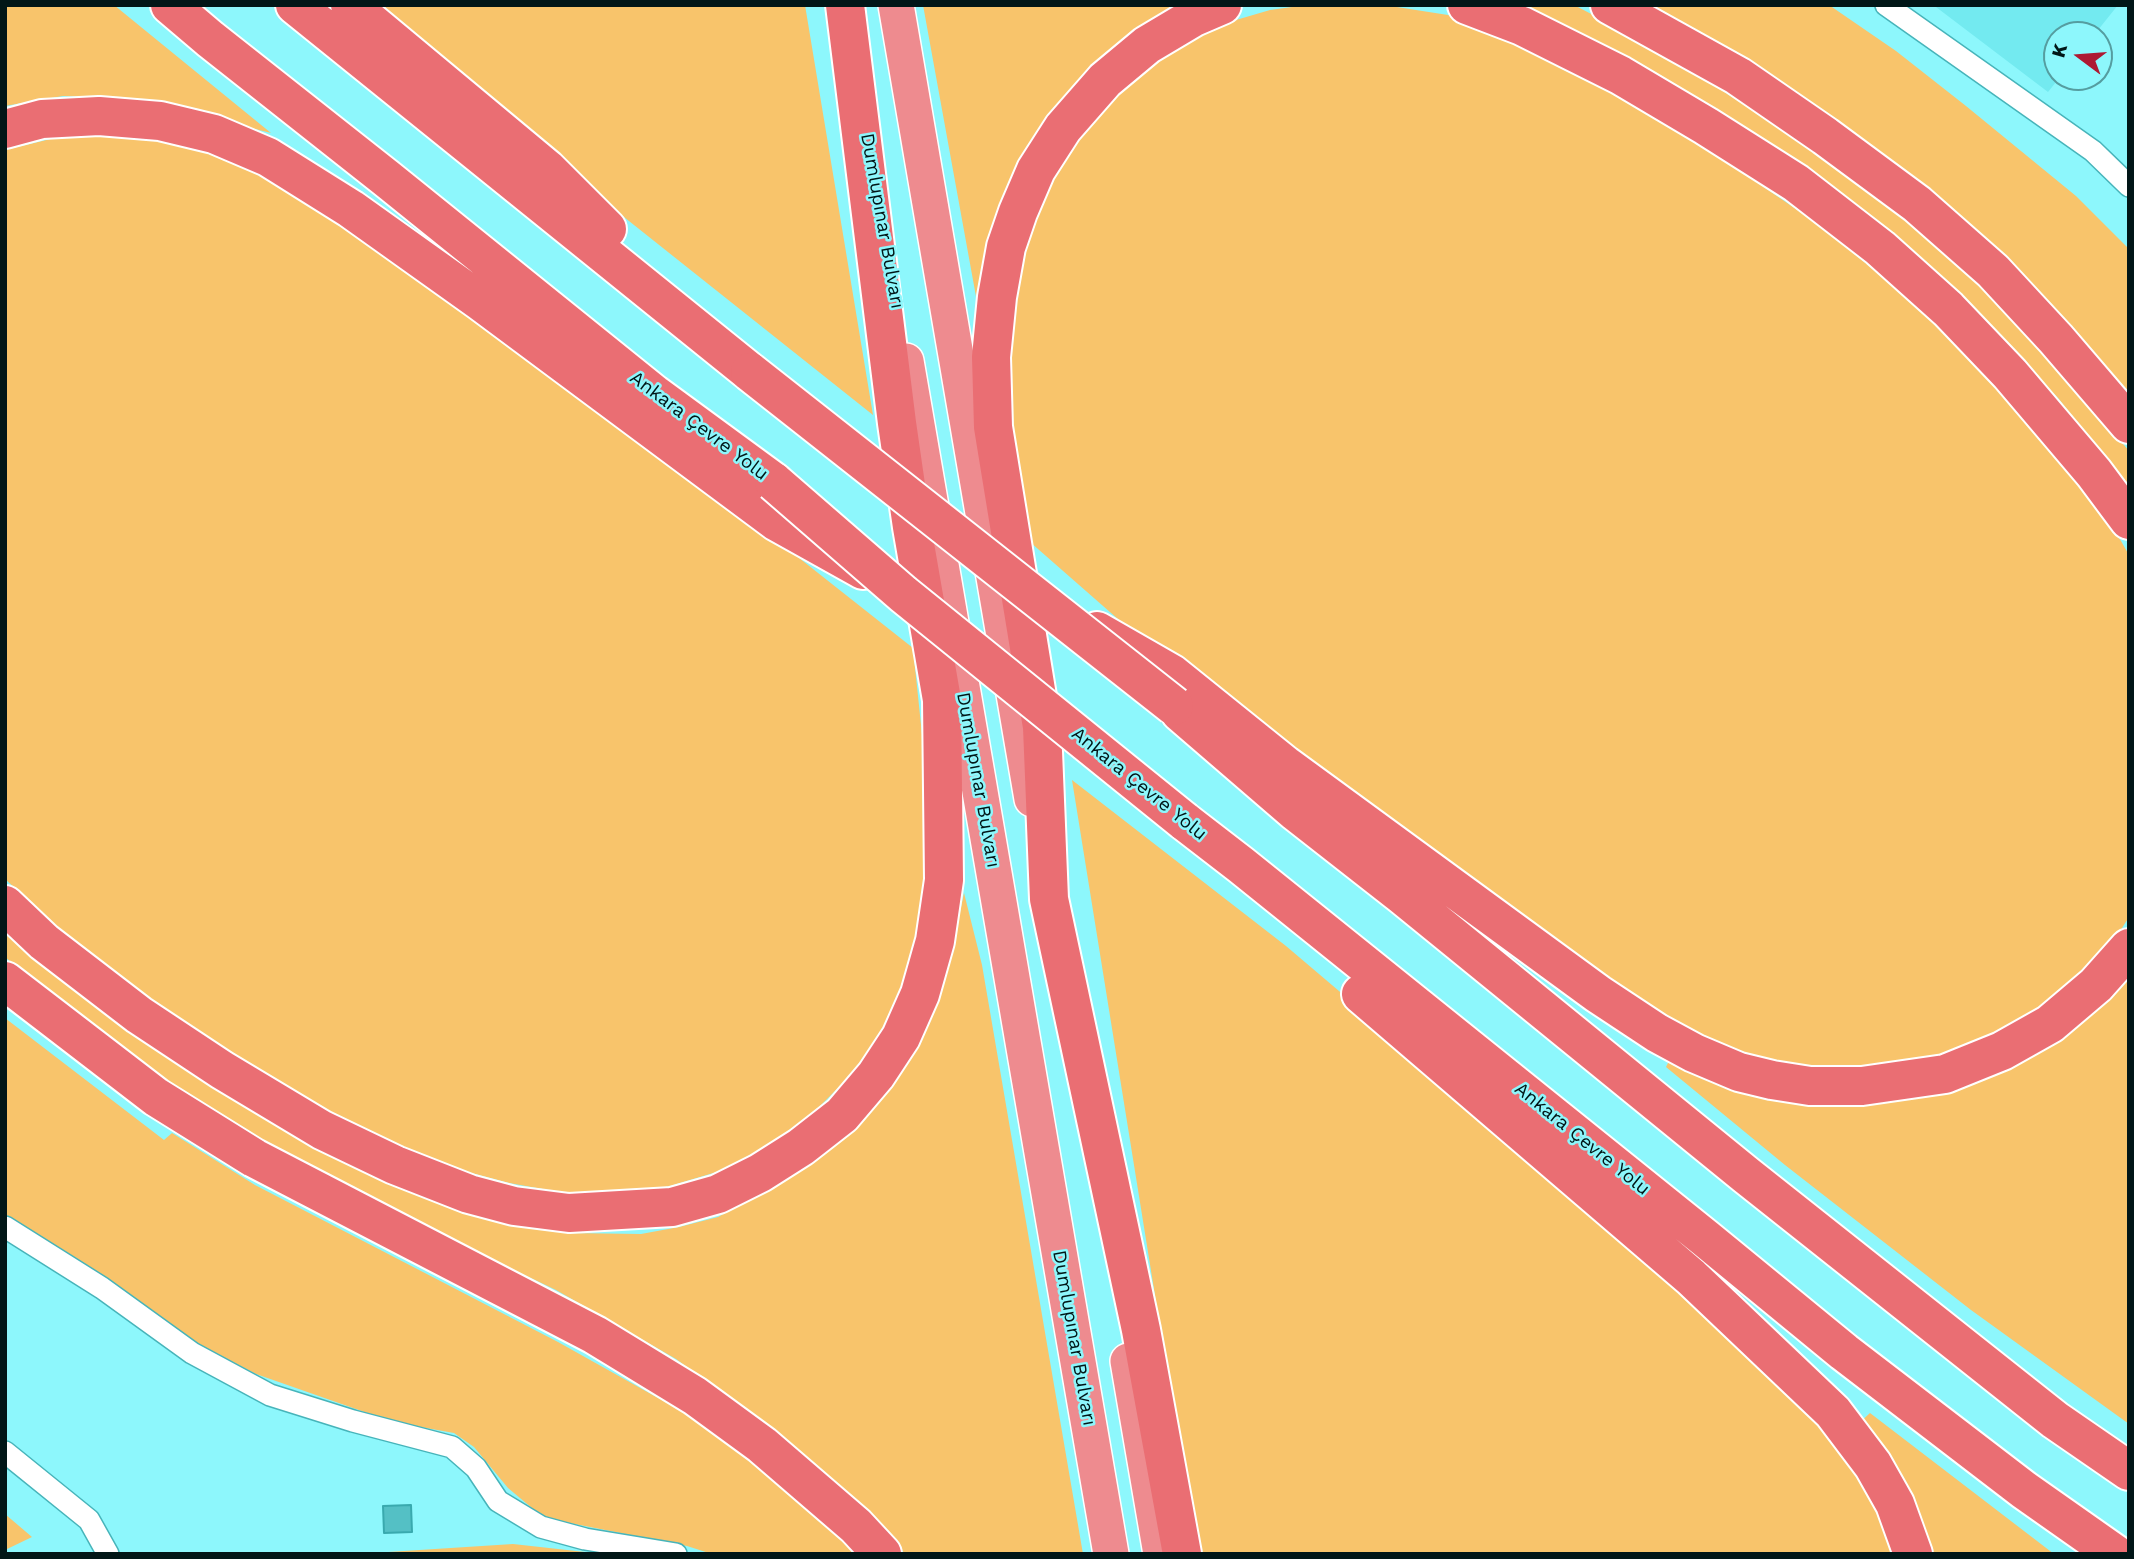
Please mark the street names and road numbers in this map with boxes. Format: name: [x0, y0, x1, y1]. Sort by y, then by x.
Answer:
street label: Dumlupınar Bulvarı: [855, 132, 909, 310]
street label: Ankara Çevre Yolu: [625, 367, 773, 485]
street label: Dumlupınar Bulvarı: [951, 691, 1005, 869]
street label: Ankara Çevre Yolu: [1067, 722, 1211, 846]
street label: Ankara Çevre Yolu: [1510, 1077, 1654, 1201]
street label: Dumlupınar Bulvarı: [1047, 1249, 1101, 1427]

